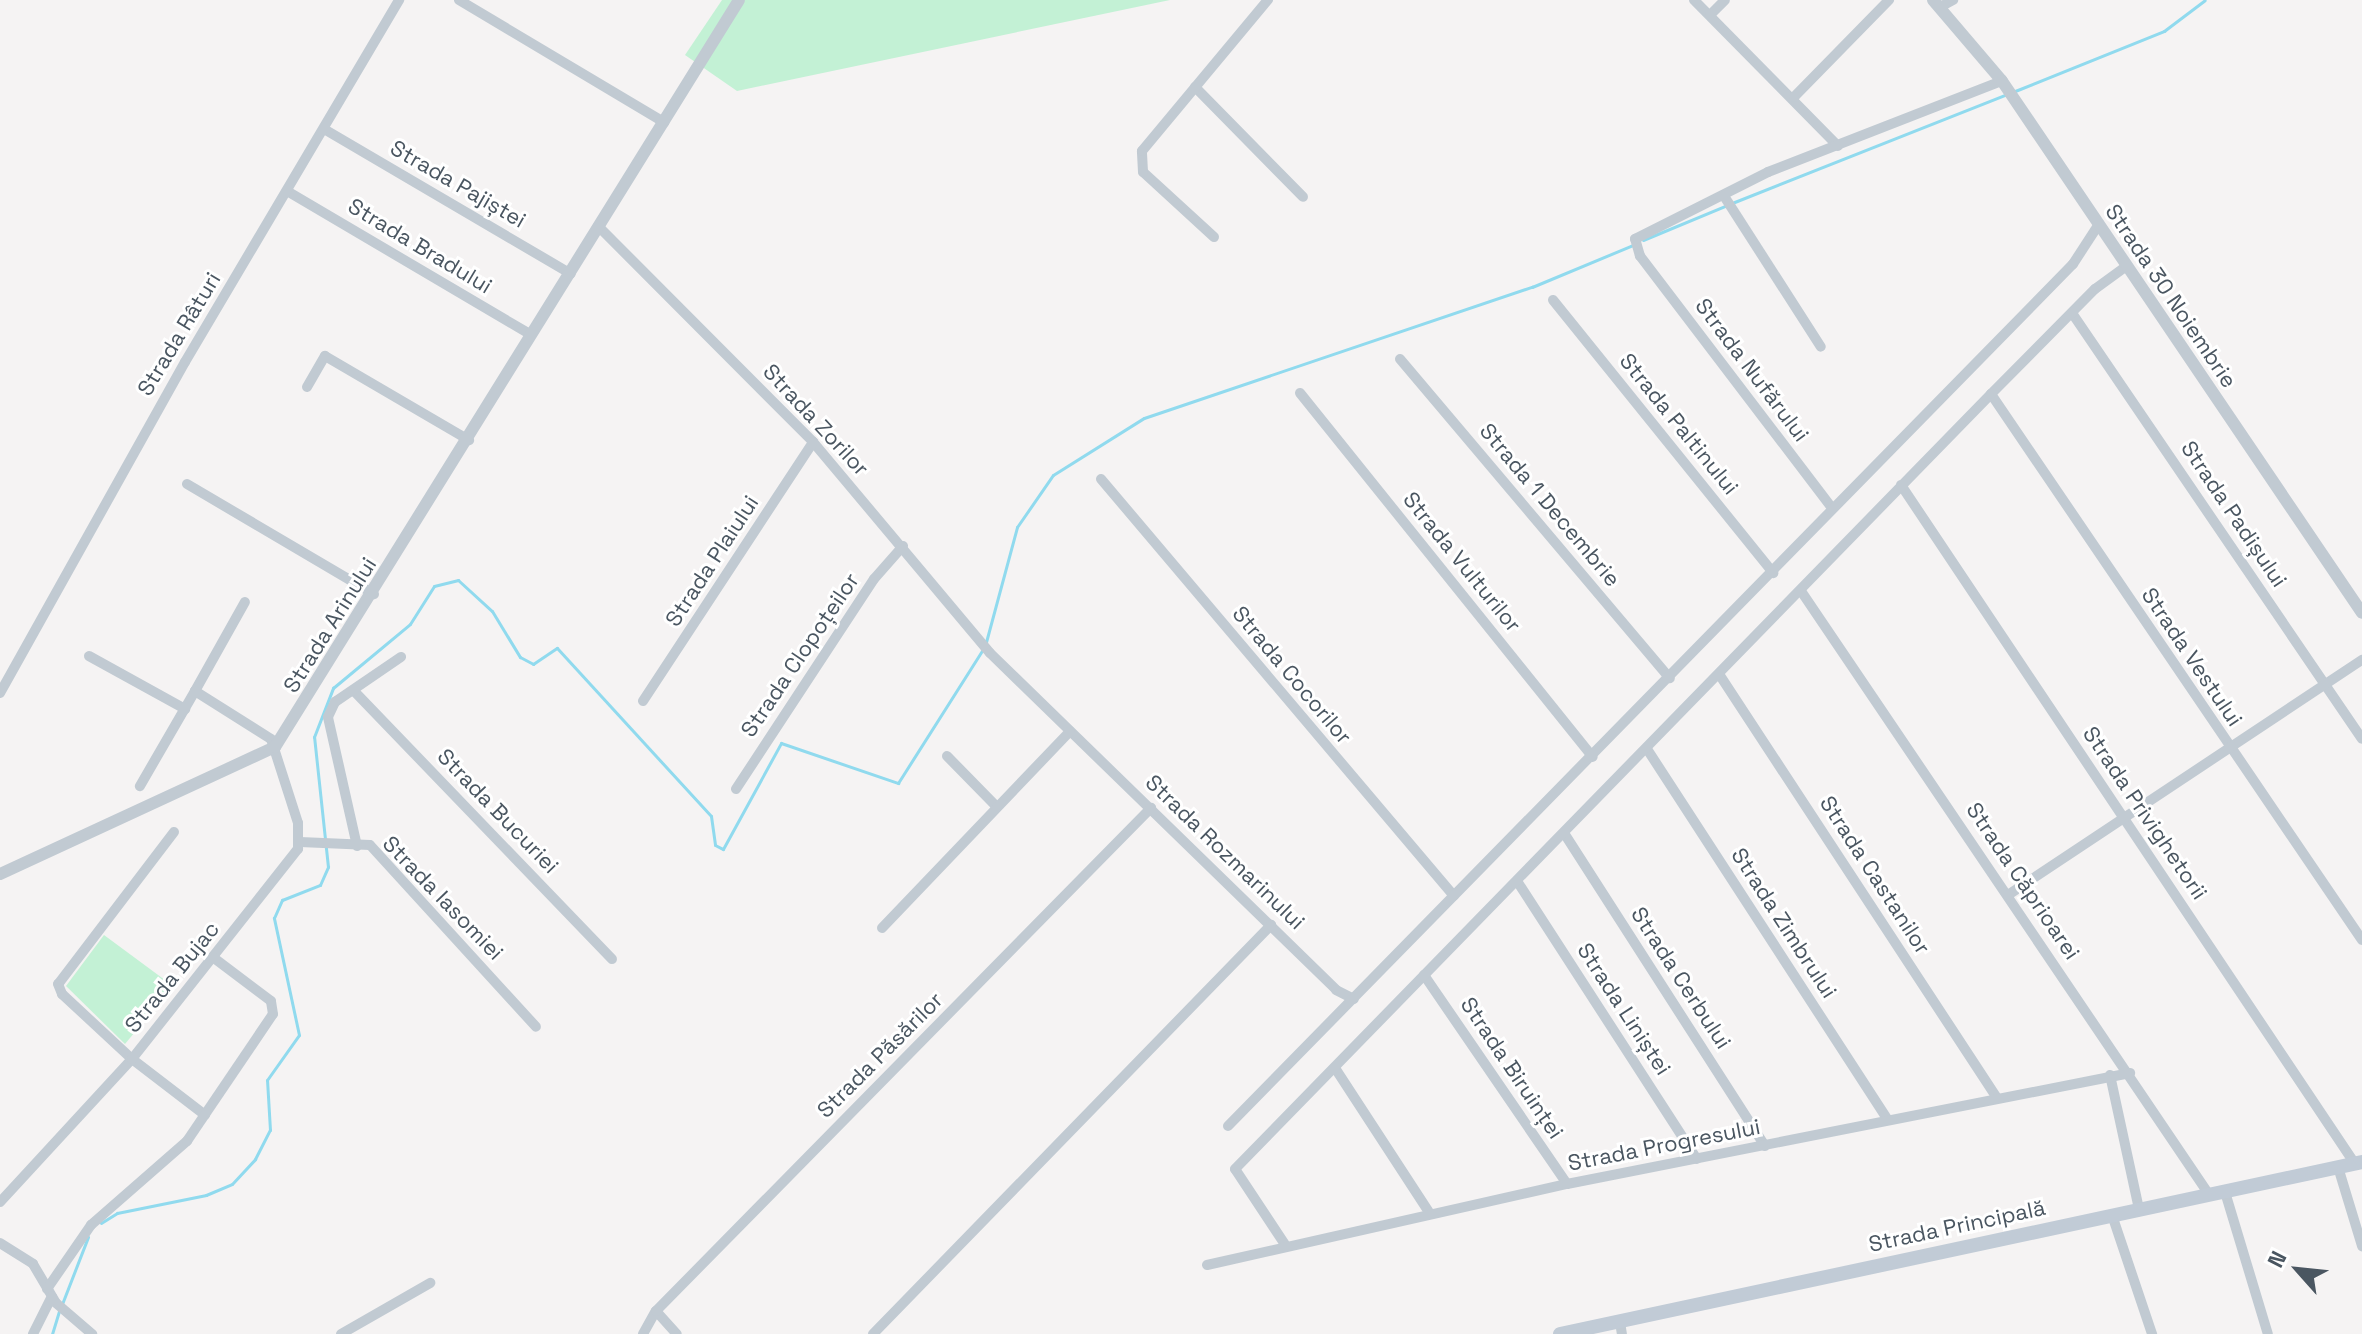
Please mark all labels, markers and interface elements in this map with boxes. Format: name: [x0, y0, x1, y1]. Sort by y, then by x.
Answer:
street label: Strada Pajiștei: [385, 134, 531, 234]
street label: Strada Bradului: [343, 193, 497, 299]
street label: Strada 30 Noiembrie: [2100, 199, 2242, 393]
street label: Strada Râturi: [132, 267, 226, 401]
street label: Strada Nufărului: [1690, 293, 1814, 447]
street label: Strada Paltinului: [1614, 348, 1744, 500]
street label: Strada Zorilor: [757, 359, 875, 481]
street label: Strada 1 Decembrie: [1474, 418, 1626, 592]
street label: Strada Padișului: [2175, 436, 2293, 592]
street label: Strada Vulturilor: [1397, 486, 1527, 638]
street label: Strada Plaiului: [660, 491, 764, 631]
street label: Strada Arinului: [278, 552, 382, 698]
street label: Strada Clopoțeilor: [735, 568, 865, 742]
street label: Strada Vestului: [2136, 583, 2248, 731]
street label: Strada Cocorilor: [1227, 601, 1357, 749]
street label: Strada Privighetorii: [2077, 721, 2213, 905]
street label: Strada Bucuriei: [432, 743, 564, 879]
street label: Strada Rozmarinului: [1140, 769, 1310, 935]
street label: Strada Castanilor: [1814, 791, 1936, 959]
street label: Strada Căprioarei: [1961, 798, 2085, 964]
street label: Strada Iasomiei: [377, 830, 509, 966]
street label: Strada Zimbrului: [1726, 843, 1842, 1003]
street label: Strada Cerbului: [1625, 902, 1737, 1054]
street label: Strada Bujac: [119, 916, 225, 1038]
street label: Strada Liniștei: [1572, 938, 1676, 1080]
street label: Strada Păsărilor: [812, 987, 948, 1123]
street label: Strada Biruinței: [1455, 992, 1569, 1144]
street label: Strada Progresului: [1566, 1113, 1762, 1177]
street label: Strada Principală: [1866, 1194, 2048, 1258]
north arrow: [2258, 1230, 2338, 1310]
text: N: [2261, 1246, 2292, 1272]

